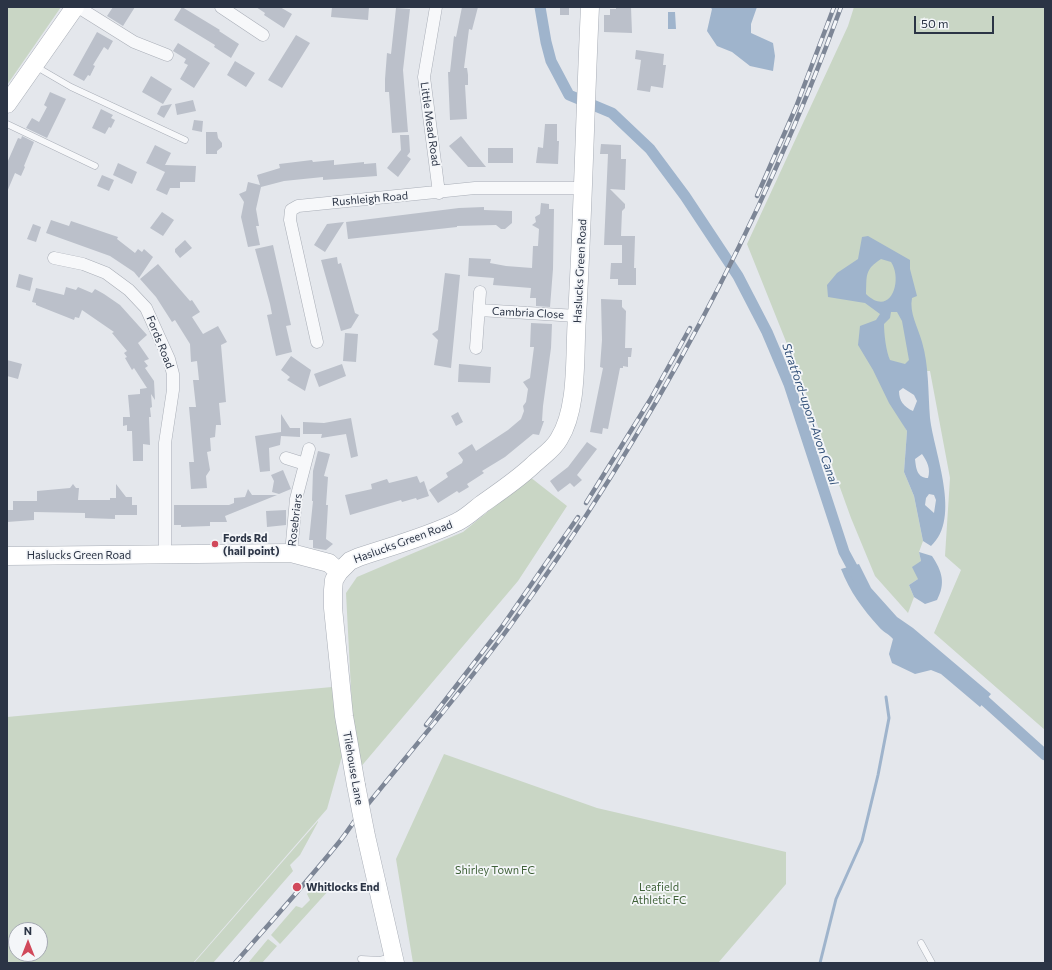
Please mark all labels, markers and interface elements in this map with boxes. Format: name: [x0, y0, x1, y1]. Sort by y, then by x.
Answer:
scale bar: [916, 8, 996, 34]
text: 50 m: [921, 16, 949, 30]
street label: Little Mead Road: [418, 81, 442, 167]
street label: Rushleigh Road: [331, 189, 409, 209]
street label: Haslucks Green Road: [571, 219, 589, 323]
street label: Cambria Close: [492, 305, 564, 321]
street label: Fords Road: [143, 314, 177, 370]
water label: Stratford-upon-Avon Canal: [779, 341, 841, 487]
street label: Rosebriars: [285, 493, 305, 547]
street label: Haslucks Green Road: [352, 518, 454, 566]
place label: Fords Rd (hail point): [223, 531, 280, 557]
marker: Fords Rd (hail point): [210, 539, 220, 549]
street label: Haslucks Green Road: [27, 548, 131, 562]
street label: Tilehouse Lane: [340, 730, 366, 806]
park label: Shirley Town FC: [455, 863, 535, 877]
place label: Whitlocks End: [306, 880, 379, 894]
park label: Leafield Athletic FC: [631, 880, 687, 906]
marker: Whitlocks End: [291, 881, 303, 893]
north arrow: [8, 922, 48, 962]
text: N: [24, 924, 32, 937]

